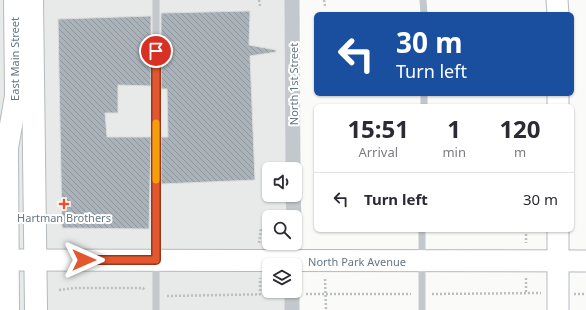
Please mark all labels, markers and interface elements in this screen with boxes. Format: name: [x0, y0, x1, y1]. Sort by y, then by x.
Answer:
street label: East Main Street: [7, 17, 22, 101]
text: 30 m: [396, 23, 463, 61]
icon: left: [330, 28, 382, 80]
pin: [139, 34, 173, 68]
icon: arrive: [145, 40, 167, 62]
street label: North 1st Street: [286, 43, 301, 125]
text: Turn left: [396, 59, 467, 83]
text: 15:51: [347, 112, 409, 145]
text: 1: [447, 112, 461, 145]
text: 120: [499, 112, 541, 145]
text: Arrival: [358, 143, 398, 161]
text: min: [442, 143, 466, 161]
text: m: [514, 143, 526, 161]
map controls: [262, 162, 302, 298]
button: sound: [262, 162, 302, 202]
icon: left: [330, 188, 352, 210]
text: Turn left: [364, 189, 428, 209]
text: 30 m: [523, 189, 558, 209]
marker: Hartman Brothers: [59, 199, 69, 209]
place label: Hartman Brothers: [17, 210, 111, 225]
button: search: [262, 210, 302, 250]
position arrow: [63, 239, 105, 281]
street label: North Park Avenue: [308, 254, 406, 269]
button: layers: [262, 258, 302, 298]

